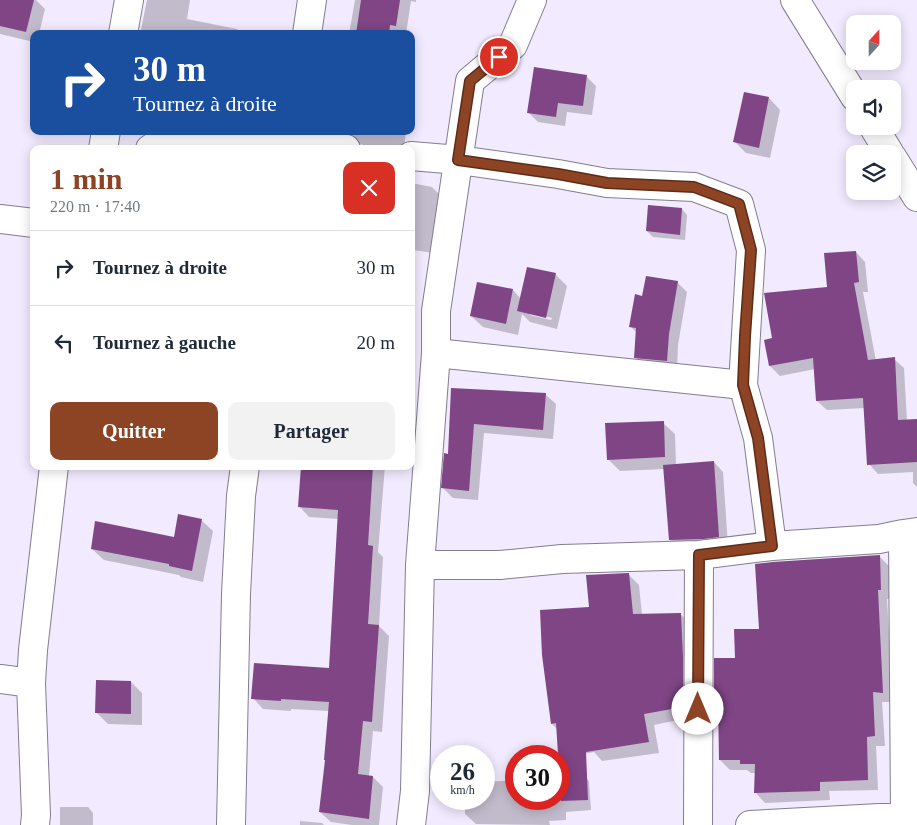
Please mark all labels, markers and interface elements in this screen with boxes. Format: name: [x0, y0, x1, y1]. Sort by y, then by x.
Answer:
north arrow: [846, 15, 901, 70]
map controls: [846, 15, 901, 200]
pin: [478, 36, 520, 78]
icon: arrive: [485, 43, 513, 71]
icon: right: [50, 50, 115, 115]
text: 30 m: [133, 50, 206, 89]
button: sound: [846, 80, 901, 135]
text: Tournez à droite: [133, 91, 277, 116]
button: layers: [846, 145, 901, 200]
text: 1 min: [50, 162, 123, 195]
button: close: [343, 162, 395, 214]
text: 220 m · 17:40: [50, 198, 140, 215]
icon: right: [50, 254, 78, 282]
text: Tournez à droite: [93, 257, 227, 278]
text: 30 m: [356, 257, 395, 278]
icon: left: [50, 329, 78, 357]
text: Tournez à gauche: [93, 332, 236, 353]
text: 20 m: [356, 332, 395, 353]
button: Quitter: [50, 402, 218, 460]
button: Partager: [228, 402, 395, 460]
position arrow: [671, 682, 723, 734]
speed limit sign: 30: [505, 745, 570, 810]
text: 26: [450, 758, 475, 785]
text: km/h: [450, 783, 475, 797]

